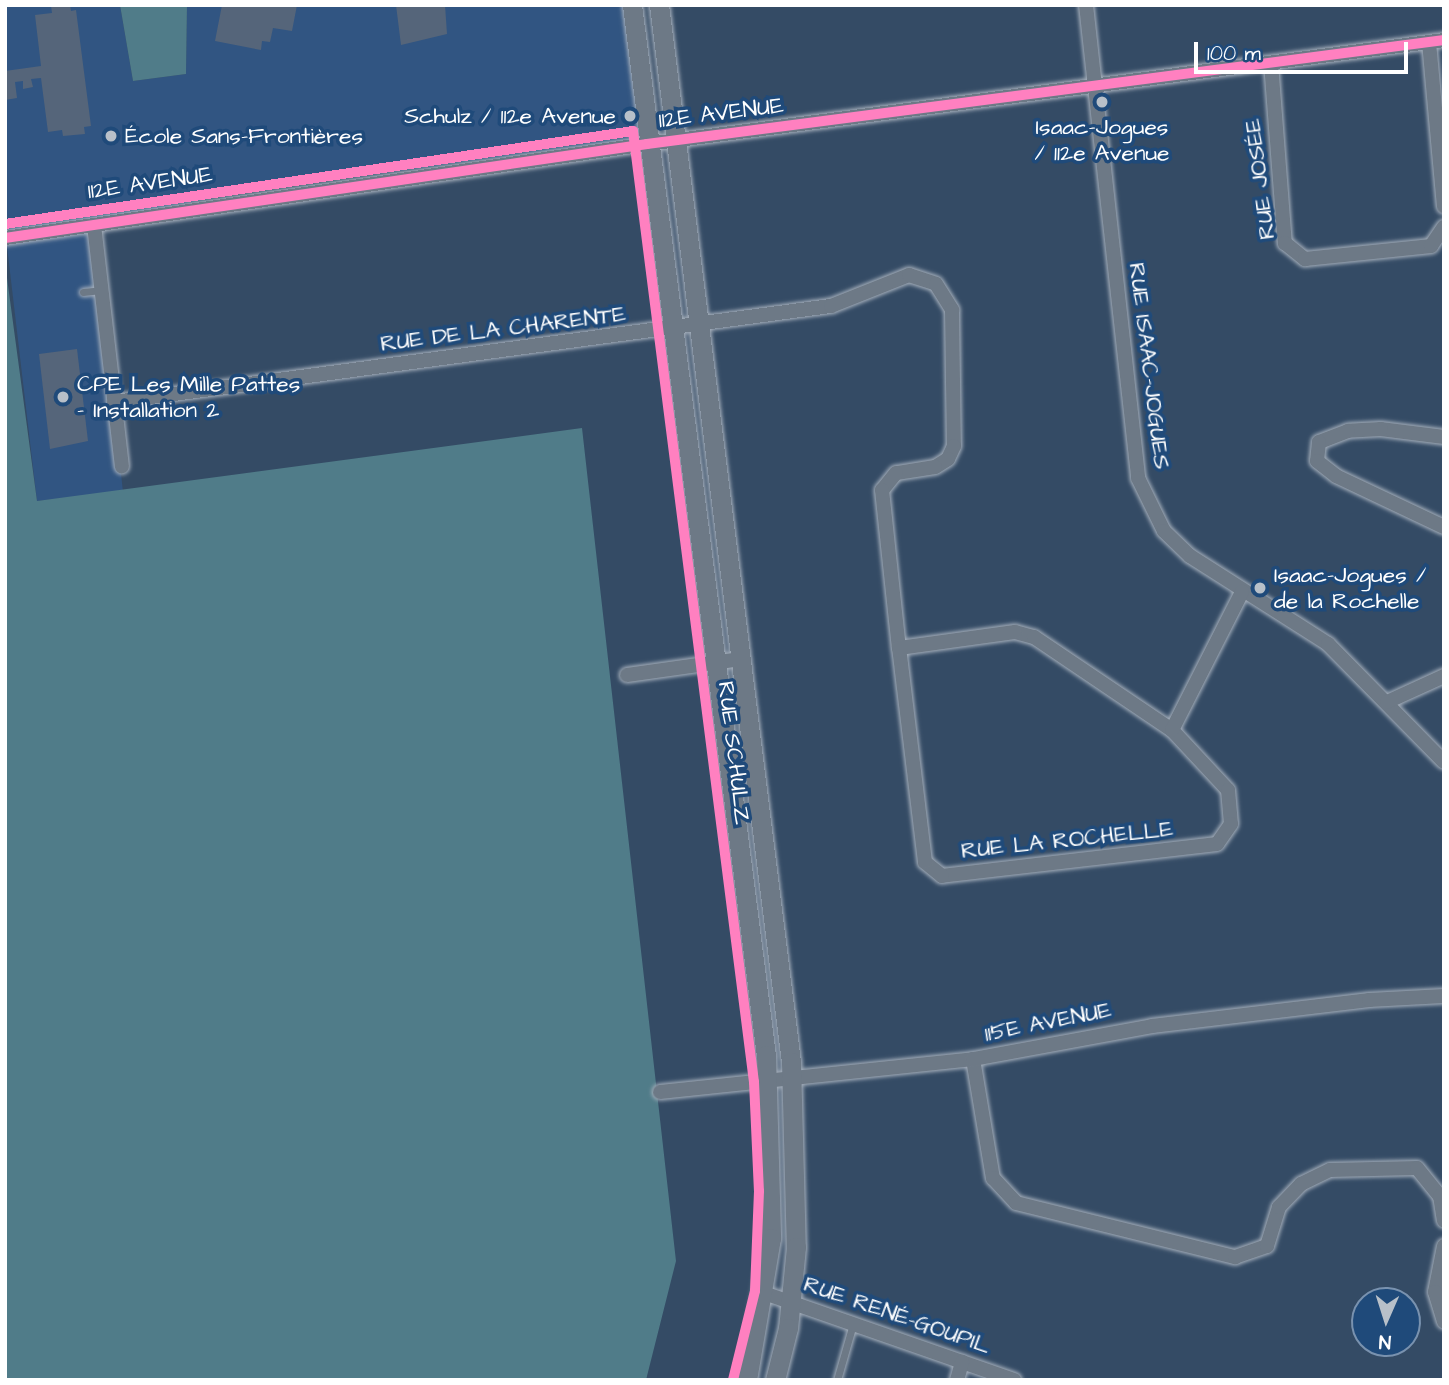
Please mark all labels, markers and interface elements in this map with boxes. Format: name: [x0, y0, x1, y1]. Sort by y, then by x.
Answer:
scale bar: [1197, 28, 1410, 72]
text: 100 m: [1207, 39, 1261, 68]
street label: 112E AVENUE: [657, 92, 785, 134]
marker: Isaac-Jogues / 112e Avenue: [1094, 94, 1110, 110]
place label: Schulz / 112e Avenue: [404, 102, 616, 130]
marker: Schulz / 112e Avenue: [622, 108, 638, 124]
place label: Isaac-Jogues / 112e Avenue: [1034, 113, 1170, 167]
street label: RUE JOSÉE: [1239, 117, 1281, 241]
place label: École Sans-Frontières: [125, 122, 363, 150]
marker: École Sans-Frontières: [103, 128, 119, 144]
street label: 112E AVENUE: [86, 161, 214, 205]
street label: RUE ISAAC-JOGUES: [1123, 261, 1175, 471]
street label: RUE DE LA CHARENTE: [379, 300, 627, 358]
place label: CPE Les Mille Pattes - Installation 2: [77, 370, 300, 424]
marker: CPE Les Mille Pattes - Installation 2: [55, 389, 71, 405]
place label: Isaac-Jogues / de la Rochelle: [1274, 561, 1426, 615]
marker: Isaac-Jogues / de la Rochelle: [1252, 580, 1268, 596]
street label: RUE SCHULZ: [712, 680, 756, 826]
street label: RUE LA ROCHELLE: [960, 815, 1174, 865]
street label: 115E AVENUE: [982, 996, 1114, 1048]
street label: RUE RENÉ-GOUPIL: [800, 1270, 994, 1360]
north arrow: [1351, 1287, 1421, 1357]
text: N: [1378, 1328, 1392, 1355]

